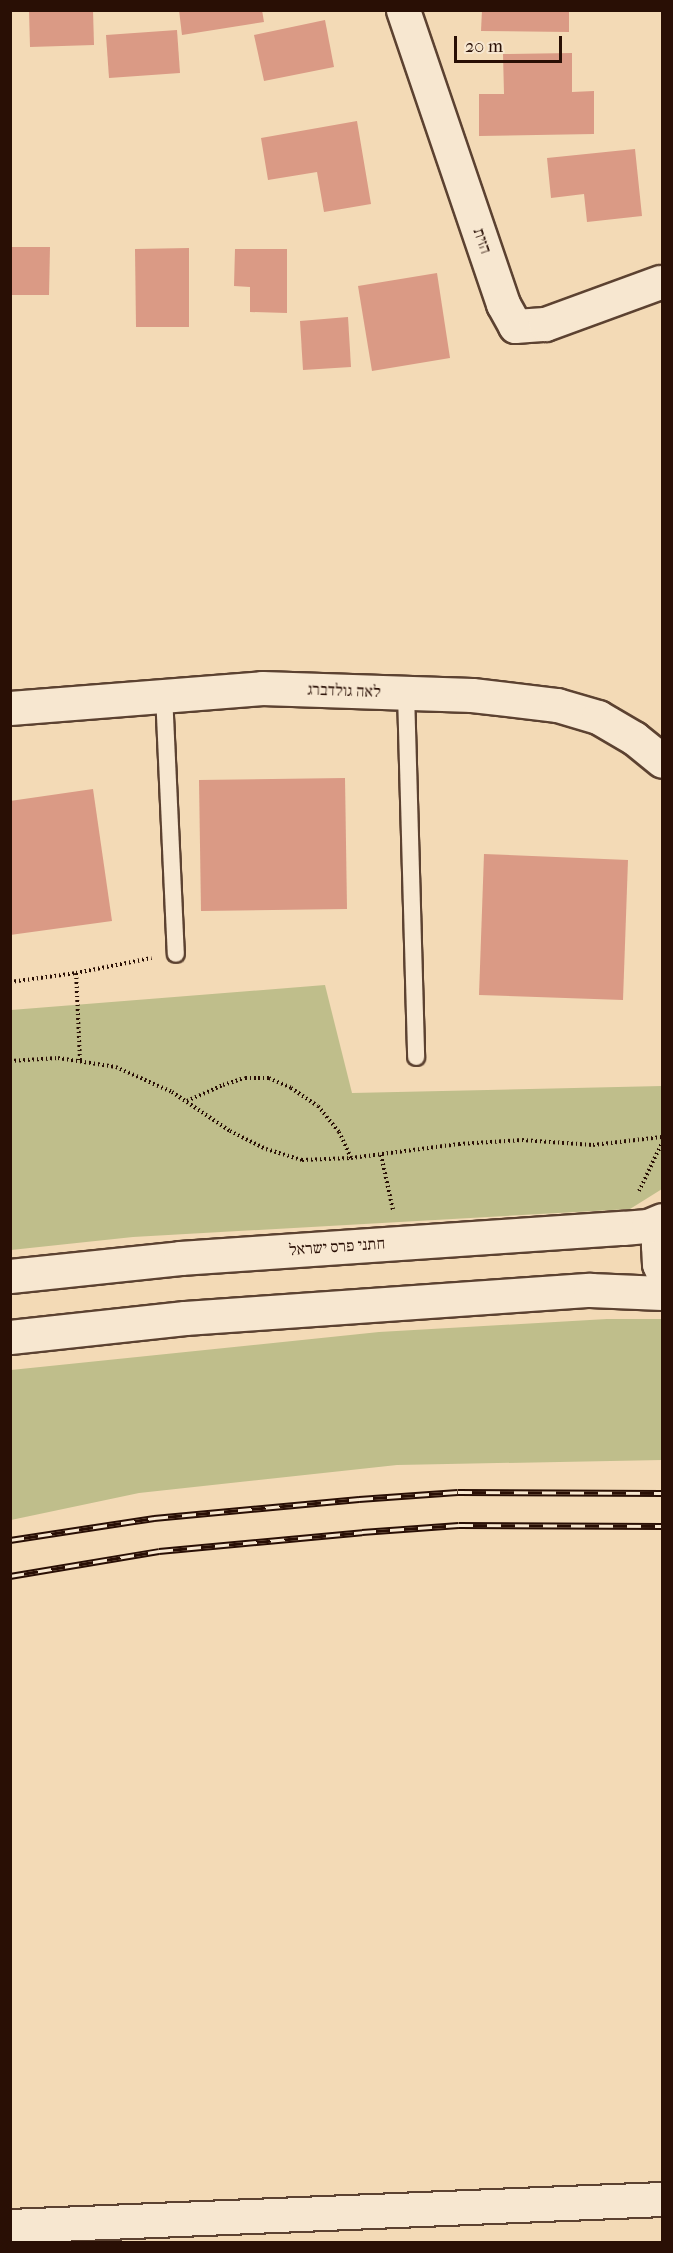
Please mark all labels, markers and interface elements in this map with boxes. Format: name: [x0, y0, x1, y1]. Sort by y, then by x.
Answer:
scale bar: [457, 24, 565, 62]
text: 20 m: [465, 36, 503, 57]
street label: הזית: [469, 226, 495, 256]
street label: לאה גולדברג: [307, 680, 381, 702]
street label: חתני פרס ישראל: [288, 1234, 386, 1260]

